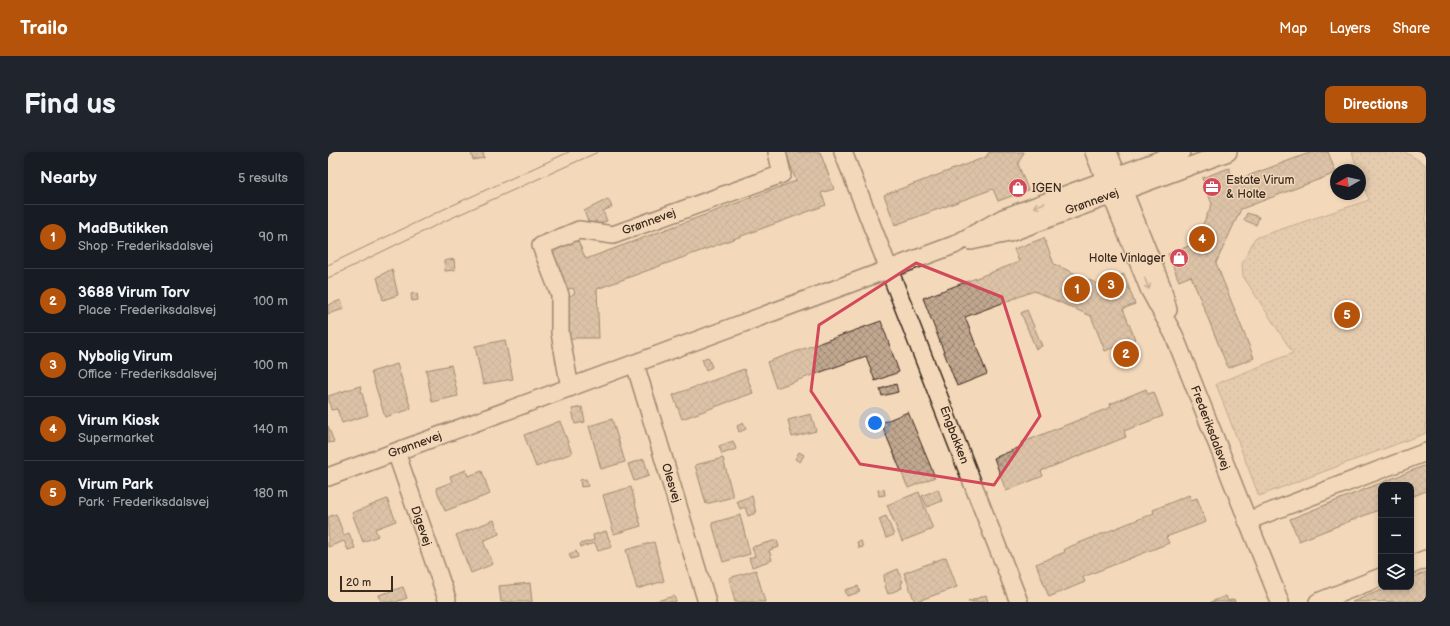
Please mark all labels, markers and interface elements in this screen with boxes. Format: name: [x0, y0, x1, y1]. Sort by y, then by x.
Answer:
text: Trailo: [20, 17, 68, 40]
text: Map: [1279, 20, 1307, 37]
text: Layers: [1329, 20, 1371, 37]
text: Share: [1393, 20, 1430, 37]
button: Directions: [1325, 86, 1426, 123]
text: Find us: [24, 88, 116, 121]
north arrow: [1330, 164, 1366, 200]
text: Nearby: [40, 168, 97, 188]
text: 5 results: [238, 170, 288, 186]
place label: Estate Virum & Holte: [1226, 173, 1295, 202]
office icon: Estate Virum & Holte: [1201, 176, 1223, 198]
shop icon: IGEN: [1007, 177, 1029, 199]
place label: IGEN: [1032, 181, 1062, 196]
street label: Grønnevej: [1063, 185, 1121, 219]
one-way arrow: [1034, 201, 1046, 209]
street label: Grønnevej: [620, 205, 678, 239]
text: MadButikken: [78, 219, 168, 238]
pin: 4: [1189, 224, 1215, 254]
text: 1: [50, 229, 56, 245]
text: 90 m: [259, 229, 288, 245]
text: Shop · Frederiksdalsvej: [78, 238, 213, 254]
shop icon: Holte Vinlager: [1168, 247, 1190, 269]
place label: Holte Vinlager: [1089, 251, 1166, 266]
pin: 3: [1098, 270, 1124, 300]
pin: 1: [1064, 274, 1090, 304]
one-way arrow: [1144, 277, 1152, 289]
text: 3688 Virum Torv: [78, 283, 190, 302]
text: 2: [49, 293, 57, 309]
text: 100 m: [253, 293, 288, 309]
pin: 5: [1334, 300, 1360, 330]
text: Place · Frederiksdalsvej: [78, 302, 216, 318]
pin: 2: [1113, 339, 1139, 369]
text: Nybolig Virum: [78, 347, 173, 366]
text: 3: [49, 357, 57, 373]
text: 100 m: [253, 357, 288, 373]
text: Office · Frederiksdalsvej: [78, 366, 217, 382]
street label: Frederiksdalsvej: [1187, 384, 1233, 472]
street label: Engbakken: [936, 404, 972, 466]
text: Virum Kiosk: [78, 411, 159, 430]
your location: [865, 413, 885, 433]
text: 4: [49, 421, 57, 437]
text: 140 m: [253, 421, 288, 437]
street label: Grønnevej: [386, 428, 444, 462]
text: Supermarket: [78, 430, 154, 446]
street label: Olesvej: [658, 461, 684, 505]
text: Virum Park: [78, 475, 153, 494]
map controls: [1378, 482, 1414, 590]
button: +: [1378, 482, 1414, 518]
text: 5: [49, 485, 57, 501]
text: 180 m: [253, 485, 288, 501]
text: Park · Frederiksdalsvej: [78, 494, 209, 510]
street label: Digevej: [407, 504, 435, 548]
button: −: [1378, 518, 1414, 554]
button: layers: [1378, 554, 1414, 590]
scale bar: [340, 574, 393, 593]
text: 20 m: [346, 576, 371, 589]

